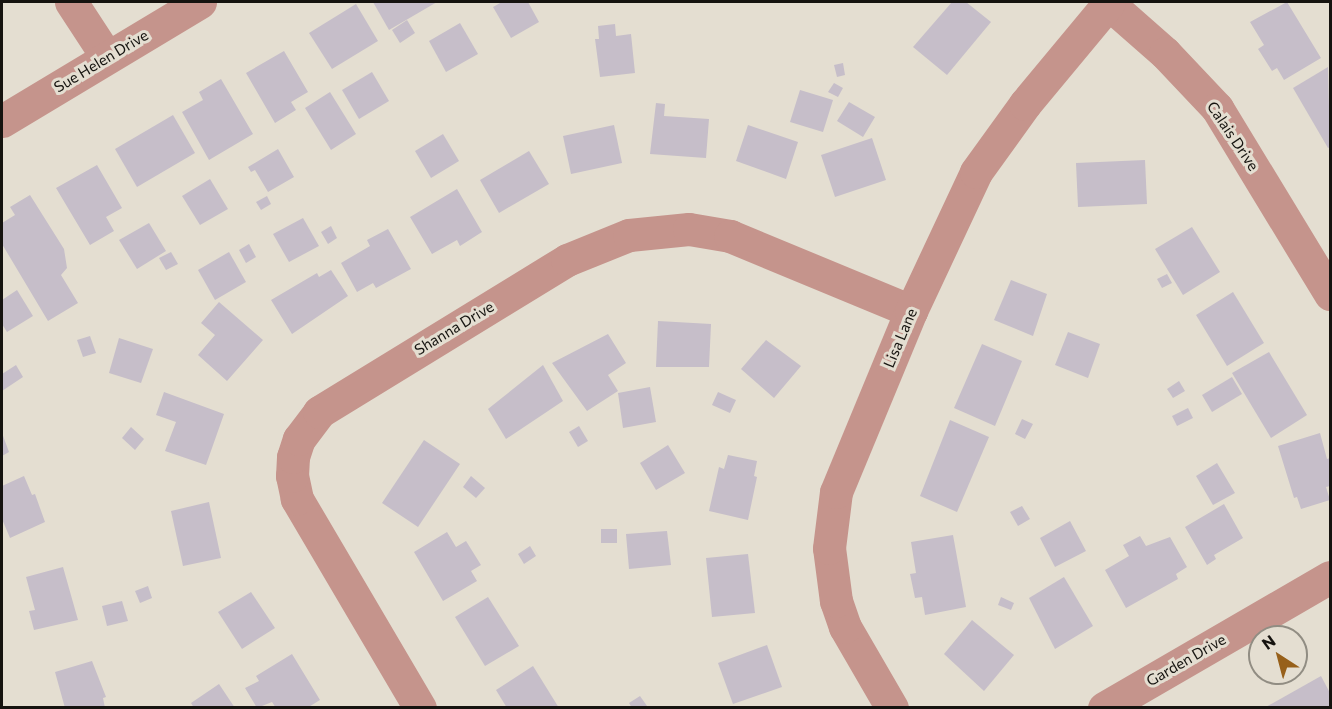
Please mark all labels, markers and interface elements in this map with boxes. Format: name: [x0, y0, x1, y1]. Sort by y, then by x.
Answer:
street label: Sue Helen Drive: [51, 26, 151, 96]
street label: Calais Drive: [1203, 98, 1263, 174]
street label: Shanna Drive: [411, 297, 497, 359]
street label: Lisa Lane: [879, 306, 921, 370]
north arrow: [1248, 625, 1308, 685]
street label: Garden Drive: [1143, 630, 1229, 690]
text: N: [1258, 630, 1279, 653]

